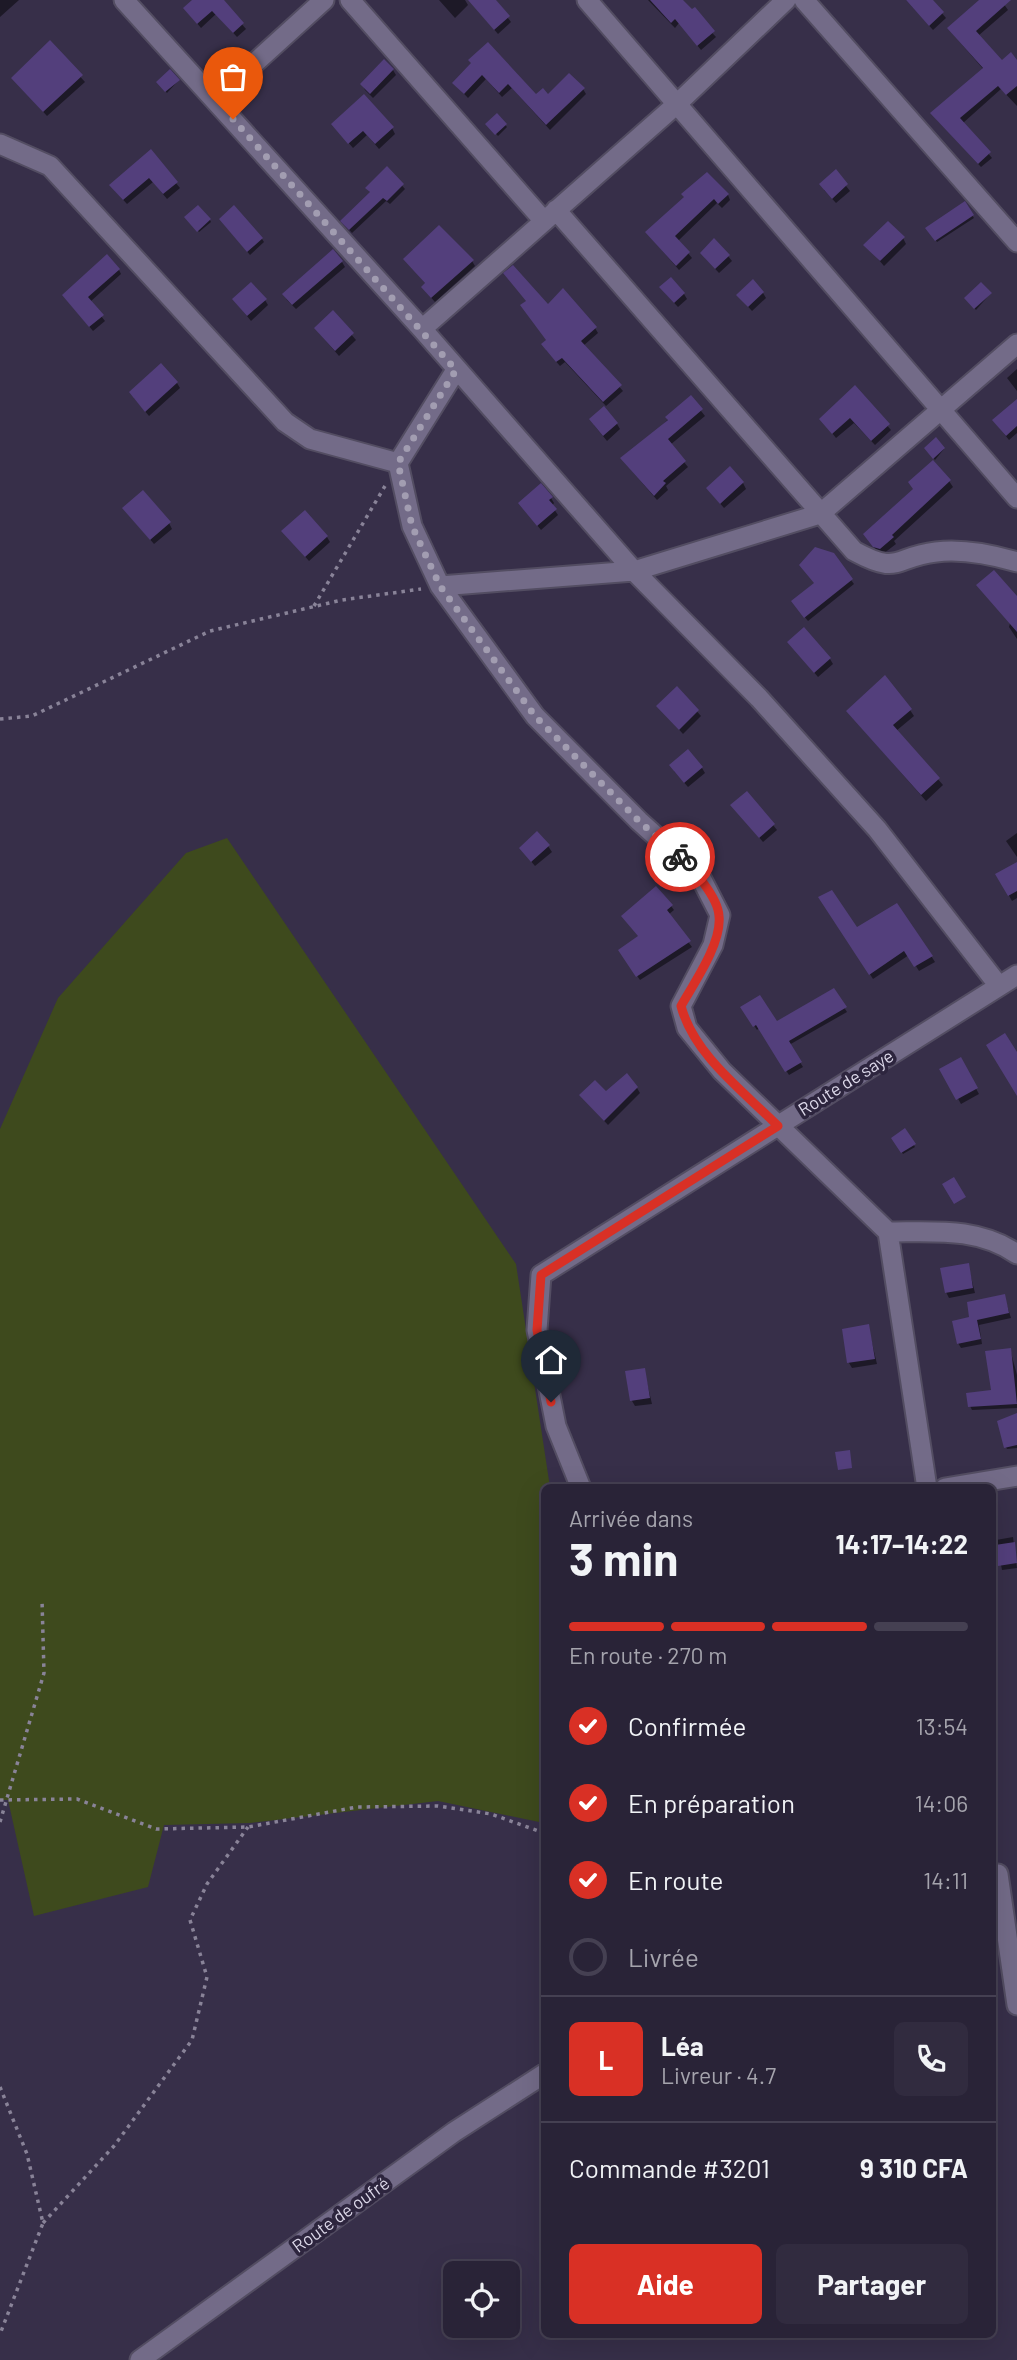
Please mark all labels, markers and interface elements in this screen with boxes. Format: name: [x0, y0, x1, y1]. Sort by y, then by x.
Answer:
pin: [203, 47, 263, 119]
icon: bag: [214, 58, 252, 96]
courier: [645, 822, 715, 892]
icon: bike: [661, 838, 699, 876]
street label: Route de saye: [794, 1044, 897, 1120]
pin: [521, 1330, 581, 1402]
icon: home: [532, 1341, 570, 1379]
text: Arrivée dans: [569, 1504, 693, 1532]
text: 14:17–14:22: [836, 1528, 968, 1559]
text: 3 min: [569, 1530, 678, 1585]
text: En route · 270 m: [569, 1641, 727, 1669]
icon: check: [569, 1707, 607, 1745]
text: Confirmée: [628, 1710, 746, 1741]
text: 13:54: [916, 1712, 968, 1740]
icon: check: [569, 1784, 607, 1822]
text: En préparation: [628, 1787, 795, 1818]
text: 14:06: [915, 1789, 968, 1817]
icon: check: [569, 1861, 607, 1899]
text: En route: [628, 1864, 723, 1895]
text: 14:11: [923, 1866, 968, 1894]
text: Livrée: [628, 1941, 699, 1972]
button: phone: [894, 2022, 968, 2096]
text: Léa: [661, 2030, 704, 2061]
text: L: [599, 2044, 613, 2075]
text: Livreur · 4.7: [661, 2061, 776, 2089]
text: Commande #3201: [569, 2152, 770, 2183]
text: 9 310 CFA: [860, 2152, 968, 2183]
street label: Route de oufré: [287, 2172, 393, 2257]
button: Aide: [569, 2244, 762, 2324]
button: Partager: [776, 2244, 968, 2324]
map controls: [443, 2261, 520, 2338]
button: locate: [443, 2261, 520, 2338]

